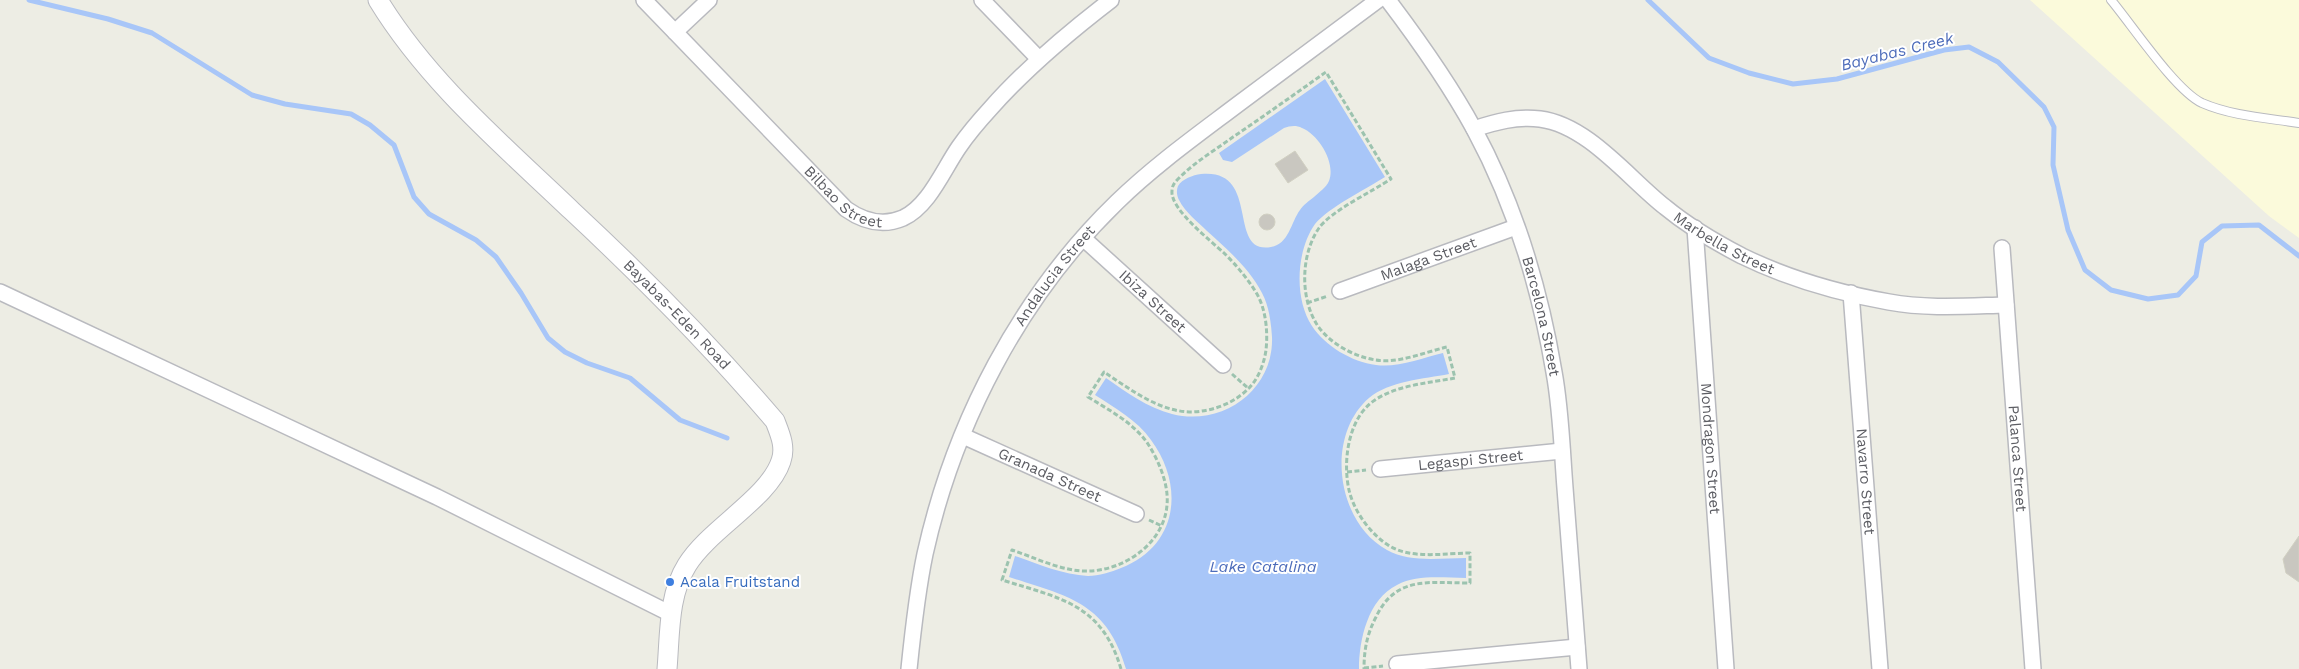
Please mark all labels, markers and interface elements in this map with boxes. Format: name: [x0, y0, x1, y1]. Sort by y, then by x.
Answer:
water label: Bayabas Creek: [1839, 28, 1957, 75]
street label: Bilbao Street: [800, 162, 884, 231]
street label: Marbella Street: [1670, 208, 1778, 279]
street label: Andalucia Street: [1011, 221, 1099, 329]
street label: Malaga Street: [1378, 233, 1479, 285]
street label: Barcelona Street: [1518, 254, 1564, 378]
street label: Bayabas-Eden Road: [620, 256, 734, 373]
street label: Ibiza Street: [1115, 266, 1190, 337]
street label: Mondragon Street: [1697, 382, 1724, 515]
street label: Palanca Street: [2005, 404, 2030, 513]
street label: Navarro Street: [1852, 428, 1879, 536]
street label: Granada Street: [995, 444, 1105, 506]
street label: Legaspi Street: [1417, 446, 1525, 474]
water label: Lake Catalina: [1210, 557, 1317, 576]
place label: Acala Fruitstand: [680, 573, 800, 591]
marker: Acala Fruitstand: [664, 576, 676, 588]

